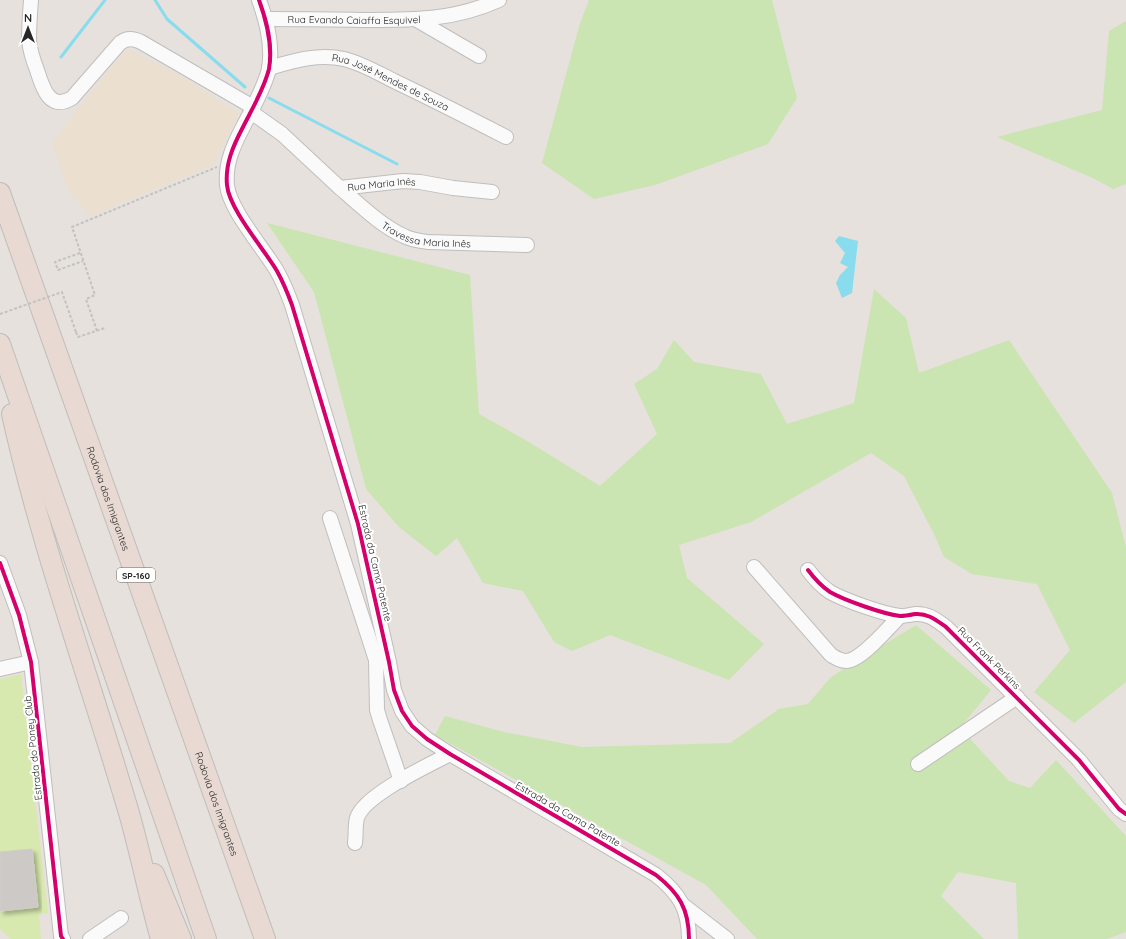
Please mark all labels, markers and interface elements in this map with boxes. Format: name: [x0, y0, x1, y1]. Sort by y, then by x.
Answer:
north arrow: [8, 8, 48, 48]
text: N: [24, 11, 32, 25]
street label: Rua Evando Caiaffa Esquivel: [288, 12, 421, 27]
street label: Rua José Mendes de Souza: [331, 51, 451, 113]
street label: Rua Maria Inês: [347, 174, 416, 194]
street label: Travessa Maria Inês: [379, 218, 471, 250]
street label: Rodovia dos Imigrantes: [84, 444, 133, 553]
street label: Estrada da Cama Patente: [355, 503, 395, 623]
road number: SP-160: [117, 568, 155, 582]
street label: Rua Frank Perkins: [955, 624, 1023, 692]
street label: Estrada do Poney Club: [21, 695, 45, 801]
street label: Rodovia dos Imigrantes: [192, 750, 242, 858]
street label: Estrada da Cama Patente: [513, 778, 623, 850]

